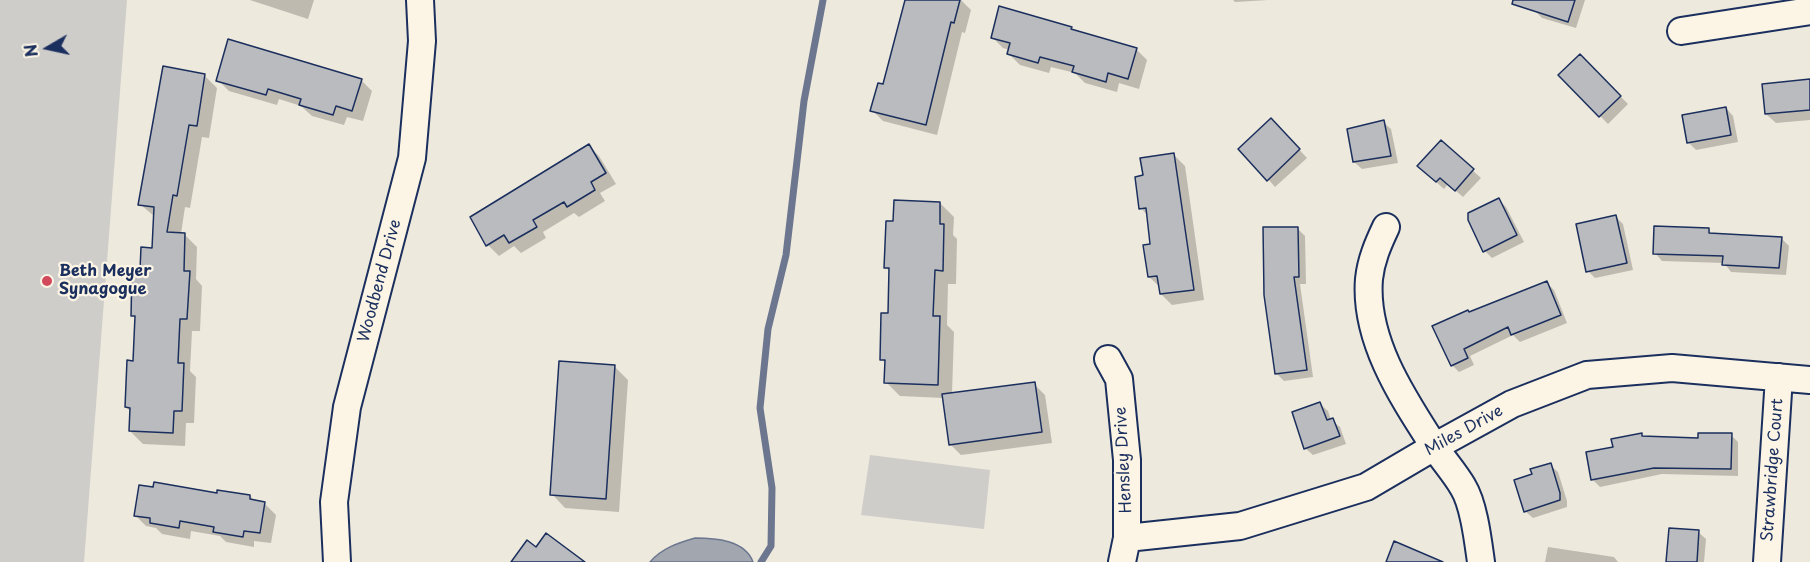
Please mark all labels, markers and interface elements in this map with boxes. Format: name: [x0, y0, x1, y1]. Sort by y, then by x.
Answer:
north arrow: [18, 18, 78, 78]
text: N: [17, 43, 43, 59]
street label: Woodbend Drive: [354, 218, 406, 344]
place label: Beth Meyer Synagogue: [59, 262, 152, 300]
marker: Beth Meyer Synagogue: [40, 274, 54, 288]
street label: Strawbridge Court: [1758, 398, 1788, 542]
street label: Miles Drive: [1422, 402, 1506, 460]
street label: Hensley Drive: [1112, 406, 1136, 514]

